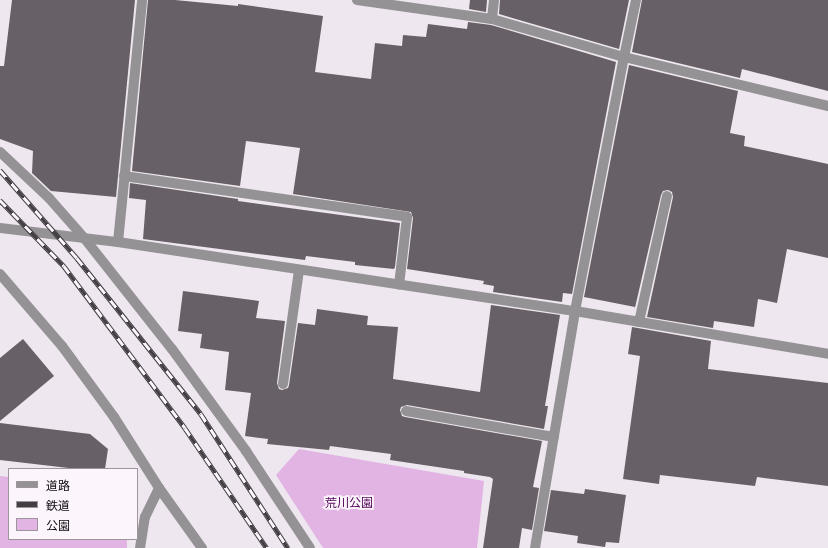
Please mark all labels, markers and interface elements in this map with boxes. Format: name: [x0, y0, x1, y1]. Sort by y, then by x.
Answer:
legend: [8, 468, 138, 540]
text: 道路: [46, 478, 70, 493]
park label: 荒川公園: [325, 496, 373, 510]
text: 鉄道: [46, 498, 70, 513]
text: 公園: [46, 518, 70, 533]

